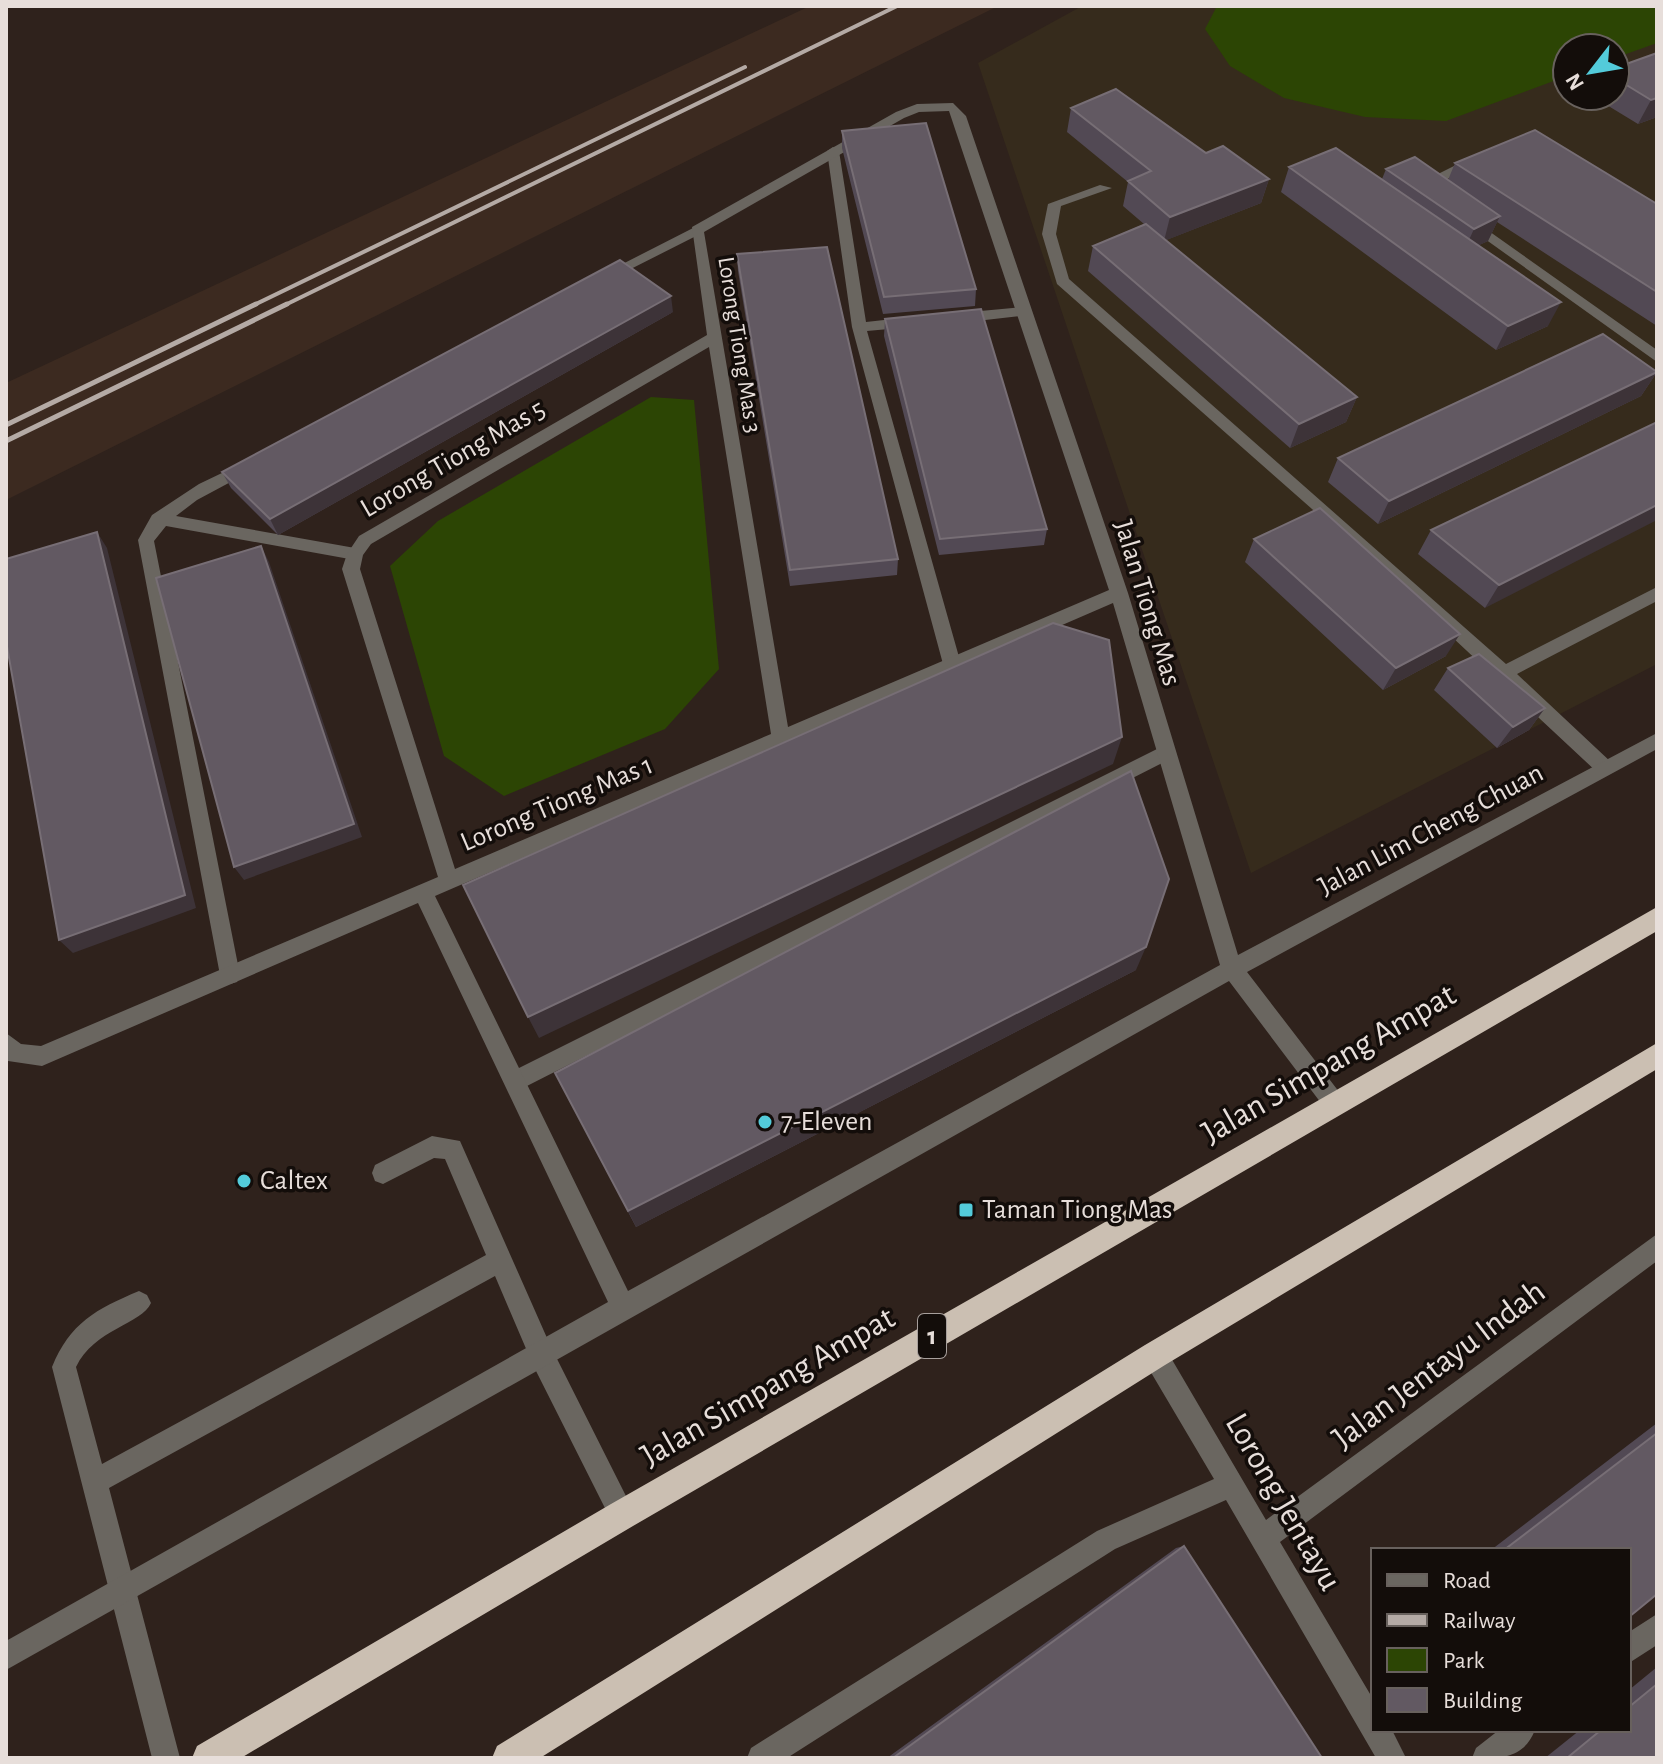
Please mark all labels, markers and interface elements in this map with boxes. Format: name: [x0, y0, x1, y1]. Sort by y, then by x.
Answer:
north arrow: [1551, 32, 1631, 112]
text: N: [1561, 70, 1588, 94]
street label: Lorong Tiong Mas 3: [713, 255, 765, 435]
street label: Lorong Tiong Mas 5: [356, 395, 550, 523]
street label: Jalan Tiong Mas: [1109, 517, 1185, 689]
street label: Lorong Tiong Mas 1: [457, 751, 657, 857]
street label: Jalan Lim Cheng Chuan: [1314, 759, 1548, 901]
street label: Jalan Simpang Ampat: [1196, 978, 1462, 1150]
place label: 7-Eleven: [781, 1108, 873, 1136]
marker: 7-Eleven: [756, 1113, 774, 1131]
place label: Caltex: [260, 1167, 328, 1195]
marker: Caltex: [235, 1172, 253, 1190]
place label: Taman Tiong Mas: [982, 1196, 1172, 1224]
marker: Taman Tiong Mas: [957, 1201, 975, 1219]
street label: Jalan Jentayu Indah: [1326, 1274, 1552, 1456]
street label: Jalan Simpang Ampat: [635, 1301, 901, 1473]
road number: 1: [918, 1314, 946, 1358]
street label: Lorong Jentayu: [1219, 1408, 1347, 1596]
legend: [1371, 1548, 1631, 1732]
text: Road: [1443, 1569, 1491, 1593]
text: Railway: [1443, 1609, 1515, 1633]
text: Park: [1443, 1649, 1484, 1673]
text: Building: [1443, 1689, 1522, 1713]

